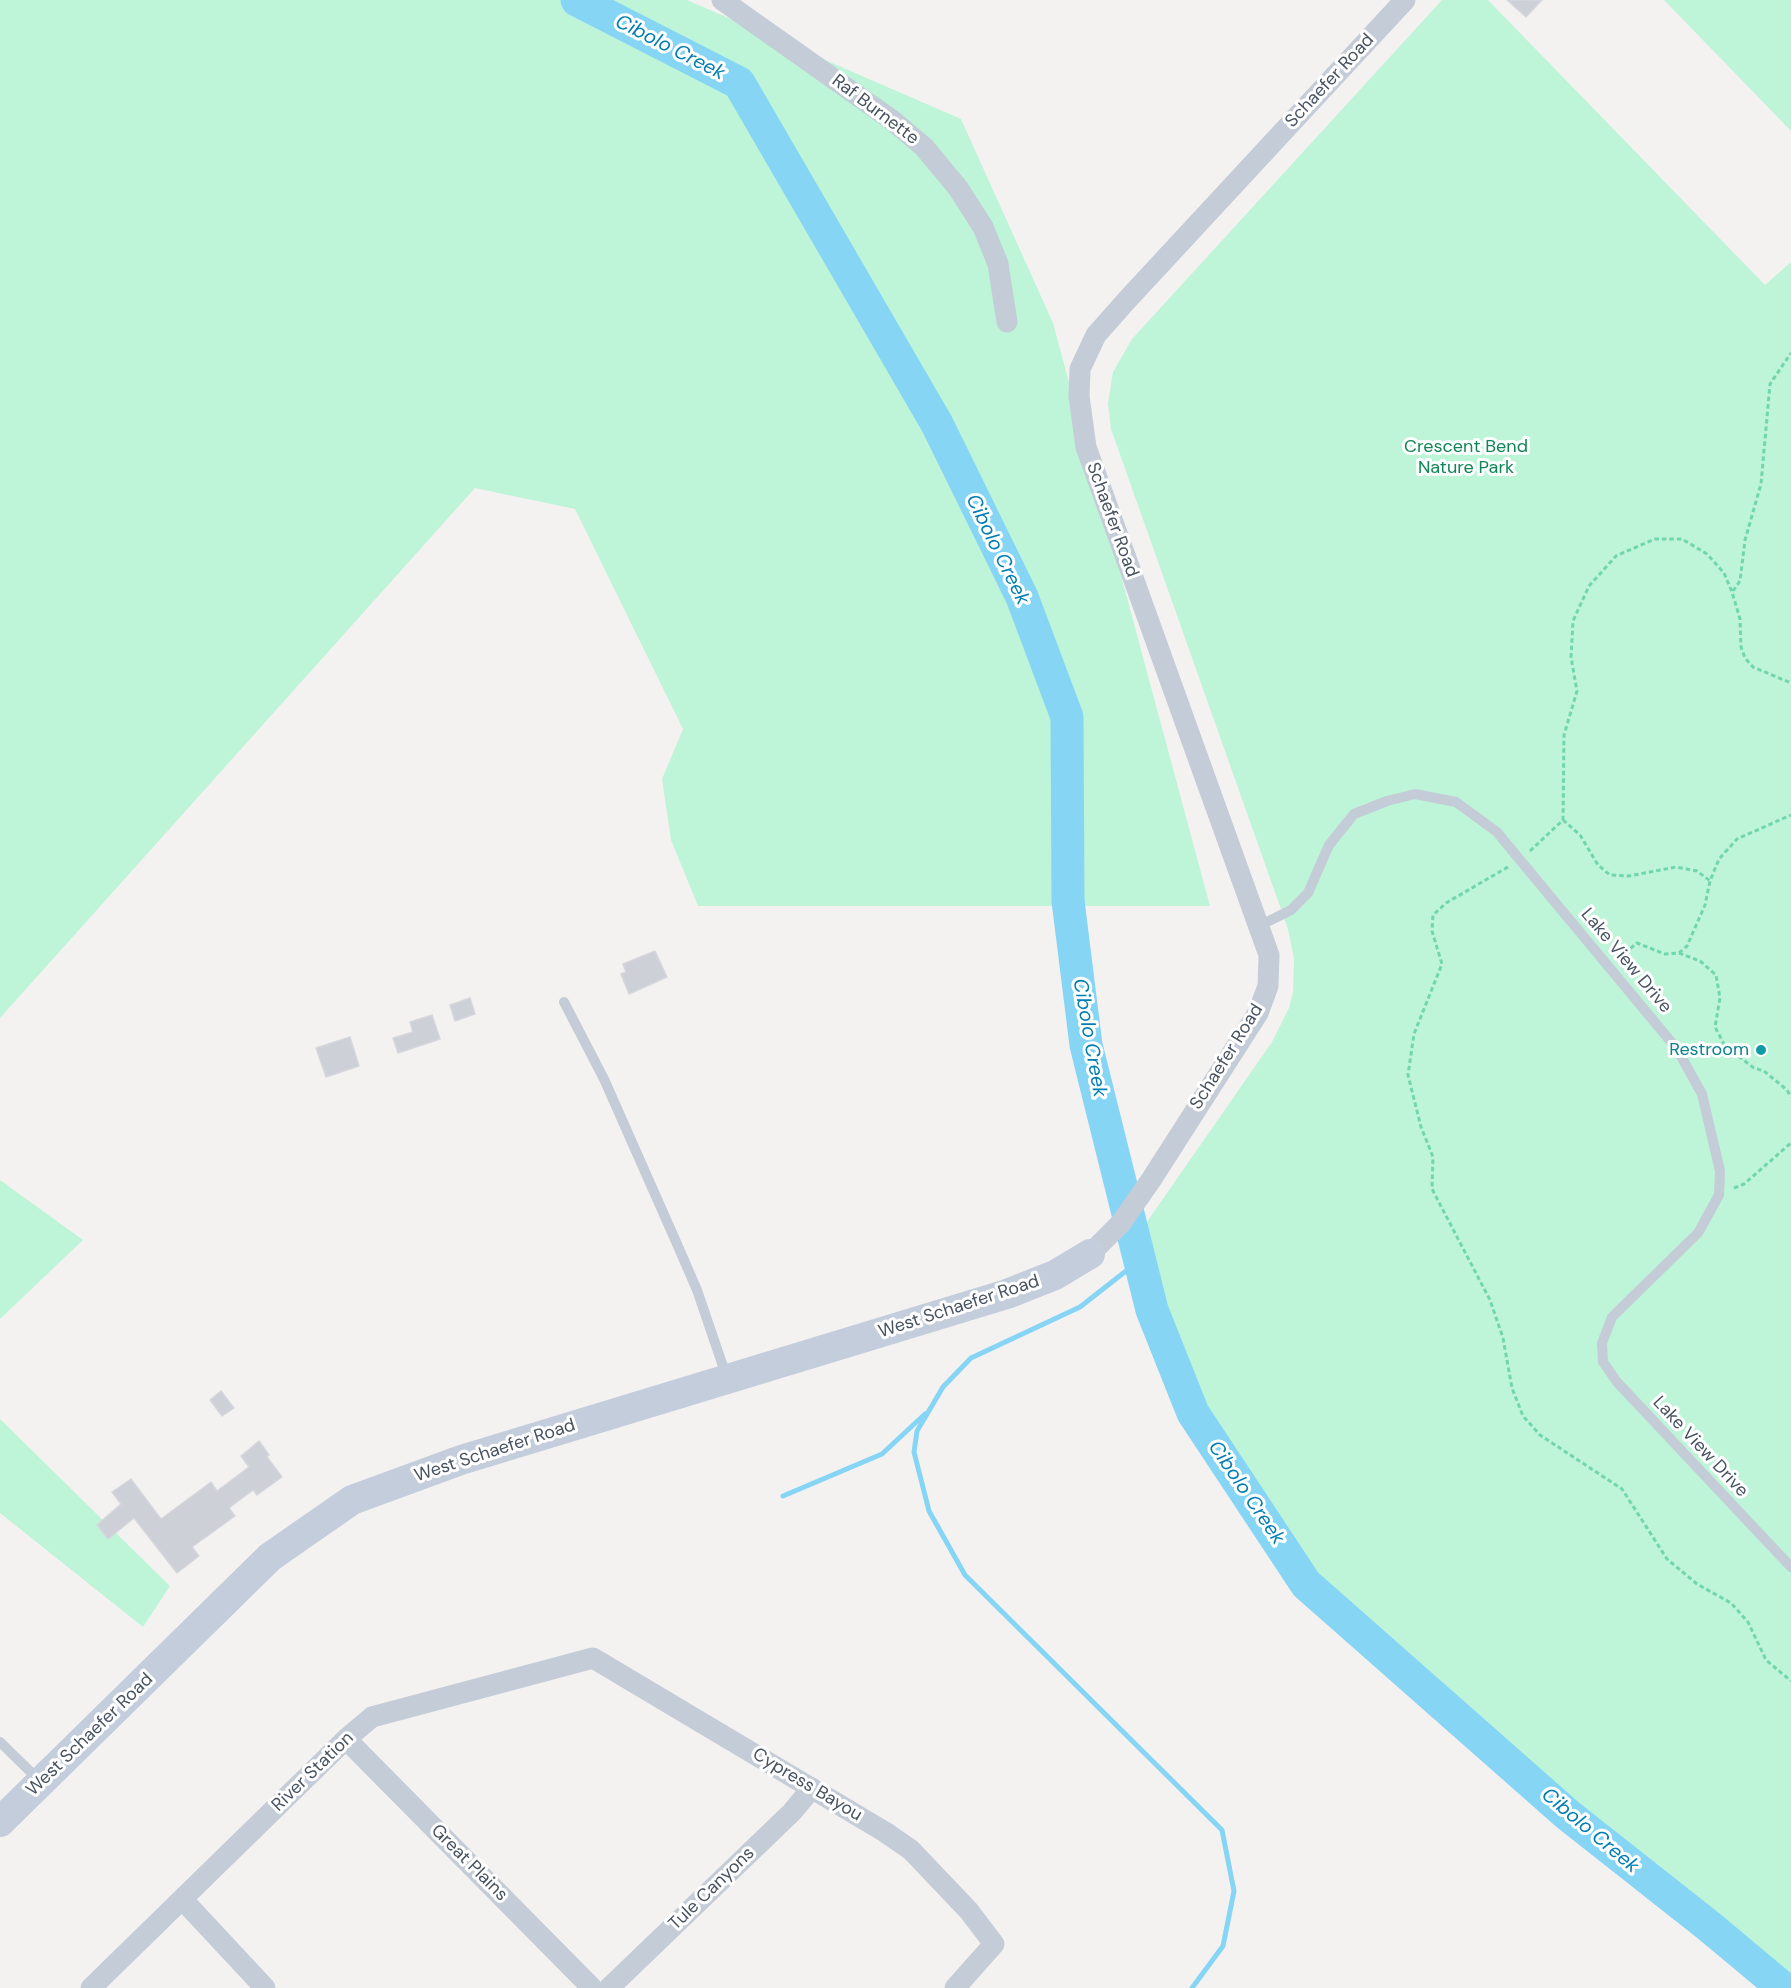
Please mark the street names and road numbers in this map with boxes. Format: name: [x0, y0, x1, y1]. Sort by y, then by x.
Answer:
street label: Schaefer Road: [1281, 30, 1379, 132]
street label: Raf Burnette: [827, 70, 923, 150]
street label: Schaefer Road: [1081, 460, 1143, 580]
street label: Lake View Drive: [1576, 904, 1676, 1018]
street label: Schaefer Road: [1186, 1000, 1268, 1114]
street label: West Schaefer Road: [876, 1271, 1042, 1343]
street label: Lake View Drive: [1648, 1392, 1752, 1502]
street label: West Schaefer Road: [412, 1415, 578, 1487]
street label: West Schaefer Road: [22, 1669, 158, 1801]
street label: River Station: [268, 1728, 358, 1816]
street label: Cypress Bayou: [748, 1744, 866, 1826]
street label: Great Plains: [426, 1820, 512, 1906]
street label: Tule Canyons: [665, 1843, 759, 1935]

